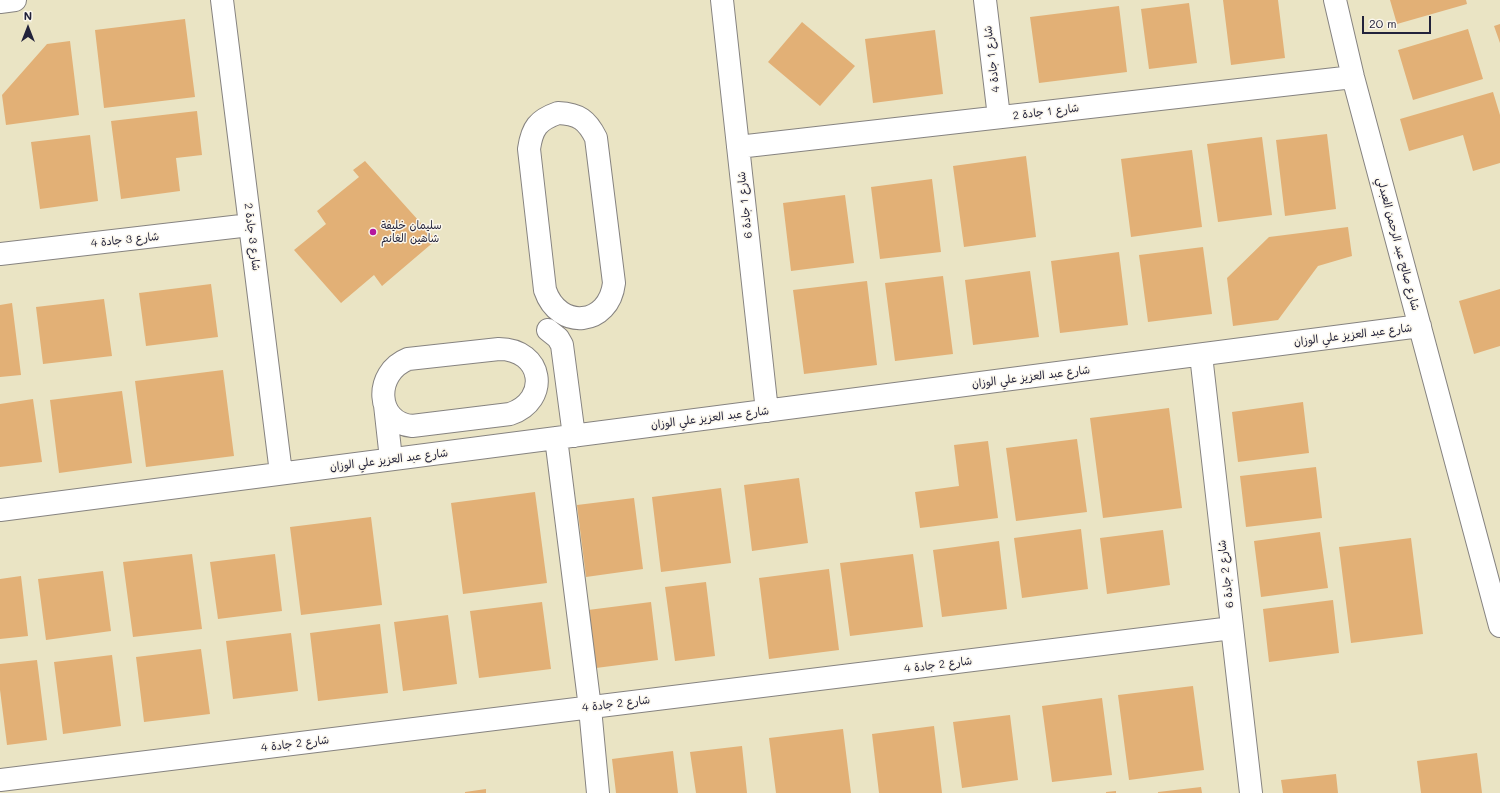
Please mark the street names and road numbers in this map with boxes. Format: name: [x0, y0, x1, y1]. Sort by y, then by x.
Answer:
street label: شارع 1 جادة 4: [981, 25, 1003, 93]
street label: شارع 1 جادة 2: [1012, 101, 1080, 123]
street label: شارع 1 جادة 6: [735, 171, 755, 239]
street label: شارع صالح عبد الرحمن العبدلي: [1374, 176, 1422, 312]
street label: شارع 3 جادة 2: [241, 202, 263, 272]
street label: شارع 3 جادة 4: [90, 230, 160, 250]
street label: شارع عبد العزيز علي الوزان: [1293, 321, 1413, 349]
street label: شارع عبد العزيز علي الوزان: [971, 363, 1091, 391]
street label: شارع عبد العزيز علي الوزان: [650, 404, 770, 432]
street label: شارع عبد العزيز علي الوزان: [329, 446, 449, 474]
street label: شارع 2 جادة 6: [1215, 539, 1237, 609]
street label: شارع 2 جادة 4: [903, 654, 973, 676]
street label: شارع 2 جادة 4: [581, 693, 651, 715]
street label: شارع 2 جادة 4: [260, 733, 330, 755]

